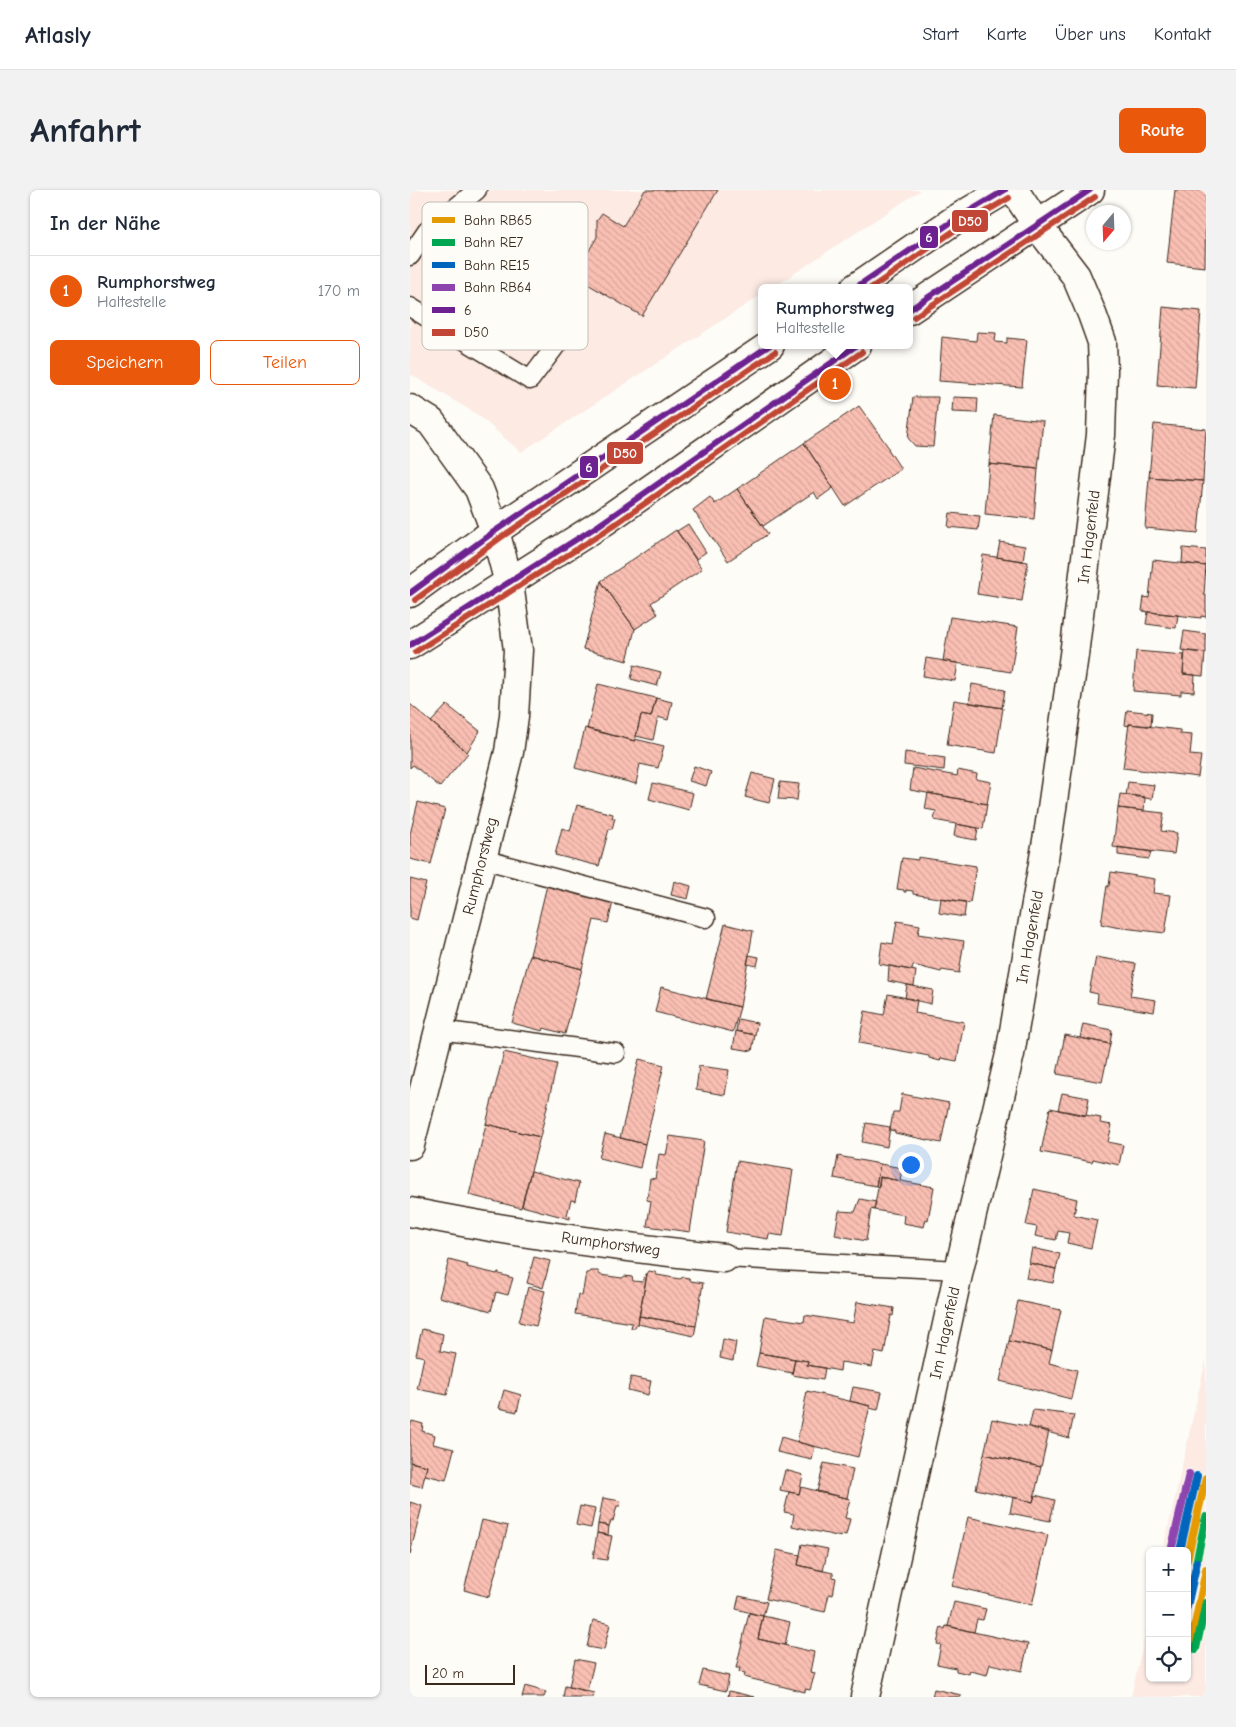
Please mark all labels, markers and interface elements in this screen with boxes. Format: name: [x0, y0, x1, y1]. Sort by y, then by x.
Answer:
text: Atlasly: [25, 21, 91, 49]
text: Start: [922, 24, 959, 45]
text: Karte: [987, 24, 1027, 45]
text: Über uns: [1055, 24, 1126, 45]
text: Kontakt: [1154, 24, 1211, 45]
button: Route: [1119, 108, 1206, 153]
text: Anfahrt: [30, 110, 141, 151]
legend: [422, 202, 588, 350]
north arrow: [1086, 205, 1131, 250]
line badge: D50: [951, 209, 989, 233]
text: In der Nähe: [50, 211, 160, 235]
text: Bahn RB65: [464, 212, 532, 229]
text: D50: [958, 213, 982, 230]
line badge: 6: [919, 225, 939, 249]
text: 6: [925, 229, 933, 246]
text: Bahn RE7: [464, 234, 524, 251]
text: Bahn RE15: [464, 257, 530, 274]
text: Rumphorstweg: [97, 271, 216, 293]
text: Bahn RB64: [464, 279, 531, 296]
text: 1: [63, 282, 69, 300]
text: 170 m: [318, 282, 360, 300]
popup: [758, 284, 913, 349]
text: Haltestelle: [97, 293, 166, 311]
text: Rumphorstweg: [776, 297, 895, 319]
text: 6: [464, 302, 472, 319]
text: Haltestelle: [776, 319, 845, 337]
text: D50: [464, 324, 489, 341]
button: Speichern: [50, 340, 200, 385]
button: Teilen: [210, 340, 360, 385]
pin: 1: [819, 365, 851, 403]
line badge: D50: [606, 441, 644, 465]
text: D50: [613, 445, 637, 462]
line badge: 6: [579, 455, 599, 479]
text: 6: [585, 459, 593, 476]
street label: Im Hagenfeld: [1074, 489, 1104, 585]
street label: Rumphorstweg: [459, 815, 501, 917]
street label: Im Hagenfeld: [1013, 889, 1047, 985]
your location: [898, 1152, 924, 1178]
street label: Rumphorstweg: [560, 1228, 662, 1260]
street label: Im Hagenfeld: [926, 1285, 964, 1381]
map controls: [1146, 1547, 1191, 1682]
button: +: [1146, 1547, 1191, 1592]
button: −: [1146, 1592, 1191, 1637]
button: locate: [1146, 1637, 1191, 1682]
scale bar: [425, 1662, 515, 1685]
text: 20 m: [432, 1665, 464, 1682]

